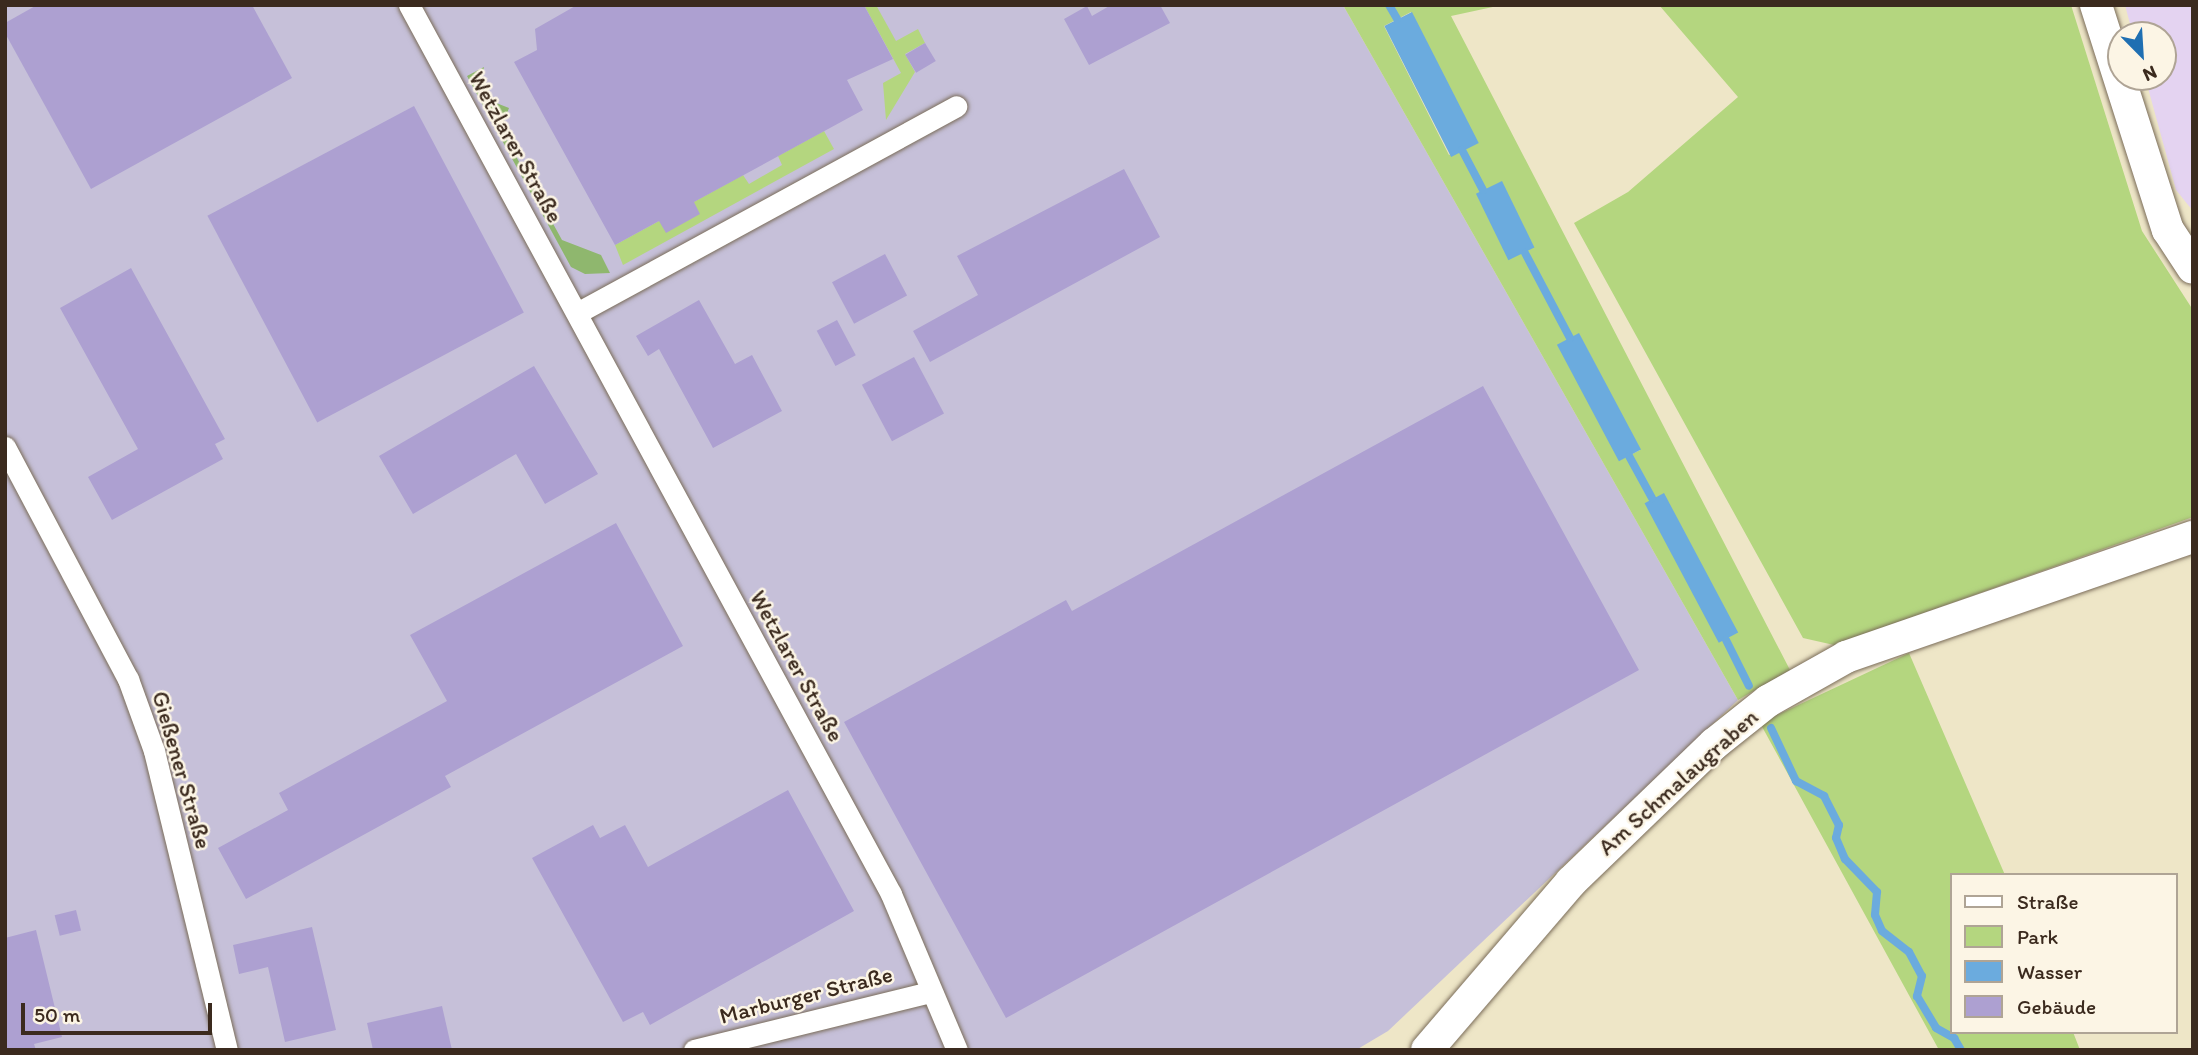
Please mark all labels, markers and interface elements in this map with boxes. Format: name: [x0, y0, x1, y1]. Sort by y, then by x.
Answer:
north arrow: [2107, 21, 2177, 91]
text: N: [2139, 61, 2160, 87]
street label: Wetzlarer Straße: [463, 67, 569, 227]
street label: Wetzlarer Straße: [744, 586, 850, 746]
street label: Gießener Straße: [146, 688, 218, 852]
street label: Am Schmalaugraben: [1593, 703, 1763, 861]
legend: [1950, 873, 2177, 1034]
text: Straße: [2017, 889, 2078, 914]
text: Park: [2017, 924, 2058, 949]
text: Wasser: [2017, 959, 2082, 984]
street label: Marburger Straße: [717, 960, 895, 1030]
scale bar: [24, 988, 215, 1032]
text: Gebäude: [2017, 994, 2096, 1019]
text: 50 m: [34, 1002, 80, 1027]

